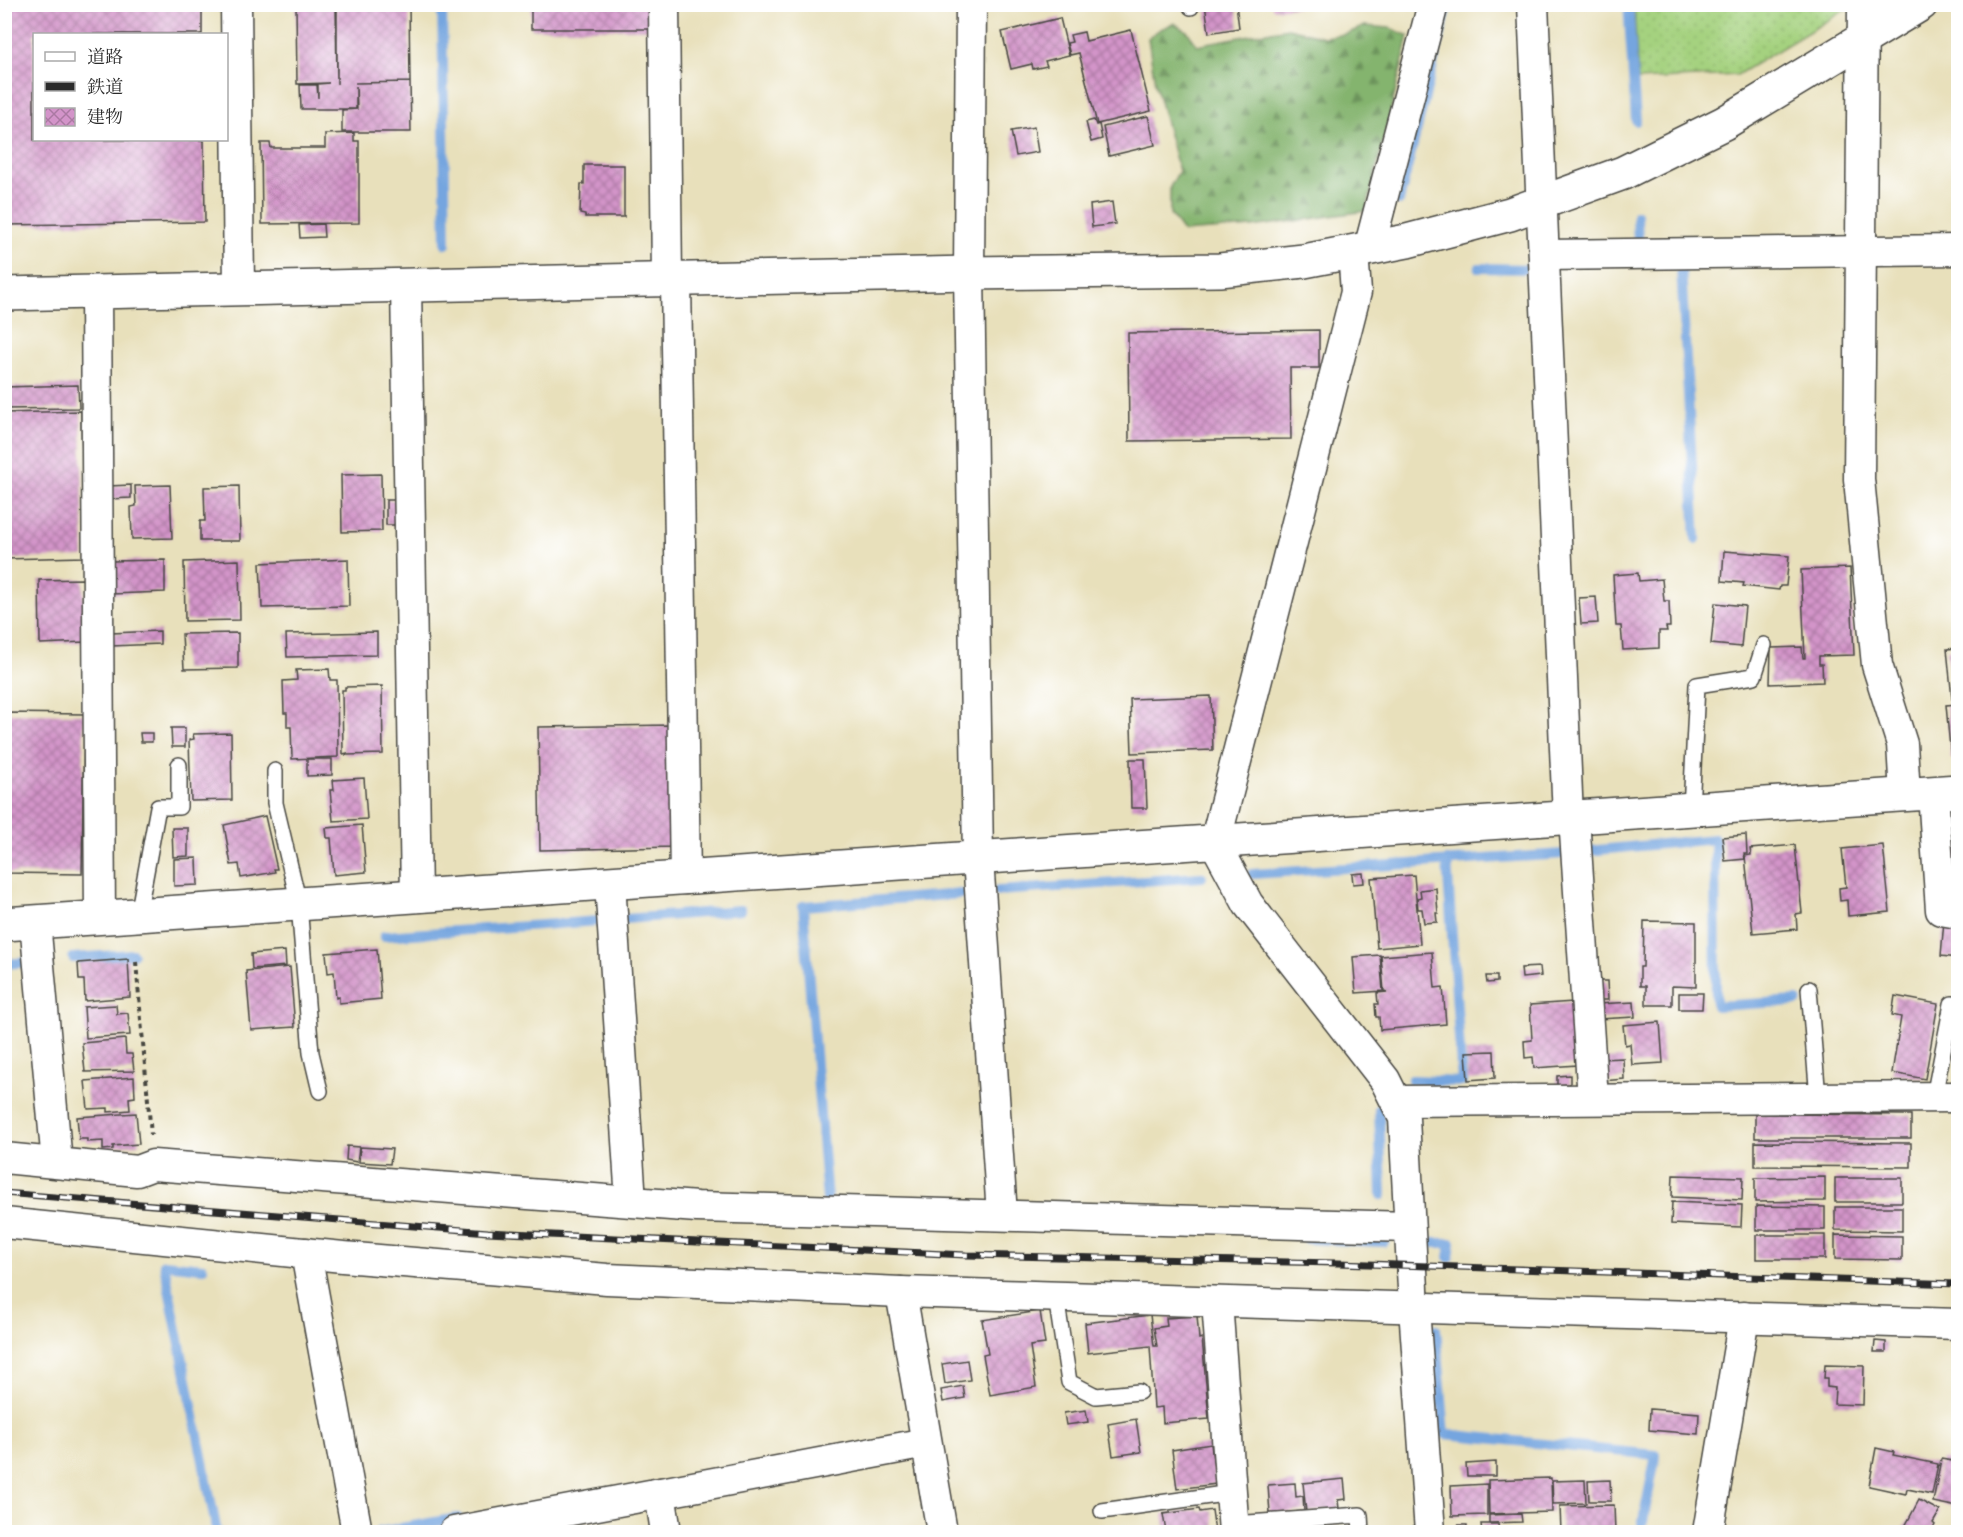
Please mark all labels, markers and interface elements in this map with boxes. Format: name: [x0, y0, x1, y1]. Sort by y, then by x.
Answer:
legend: [33, 33, 228, 141]
text: 道路: [87, 46, 123, 68]
text: 鉄道: [87, 76, 123, 98]
text: 建物: [87, 106, 123, 128]

